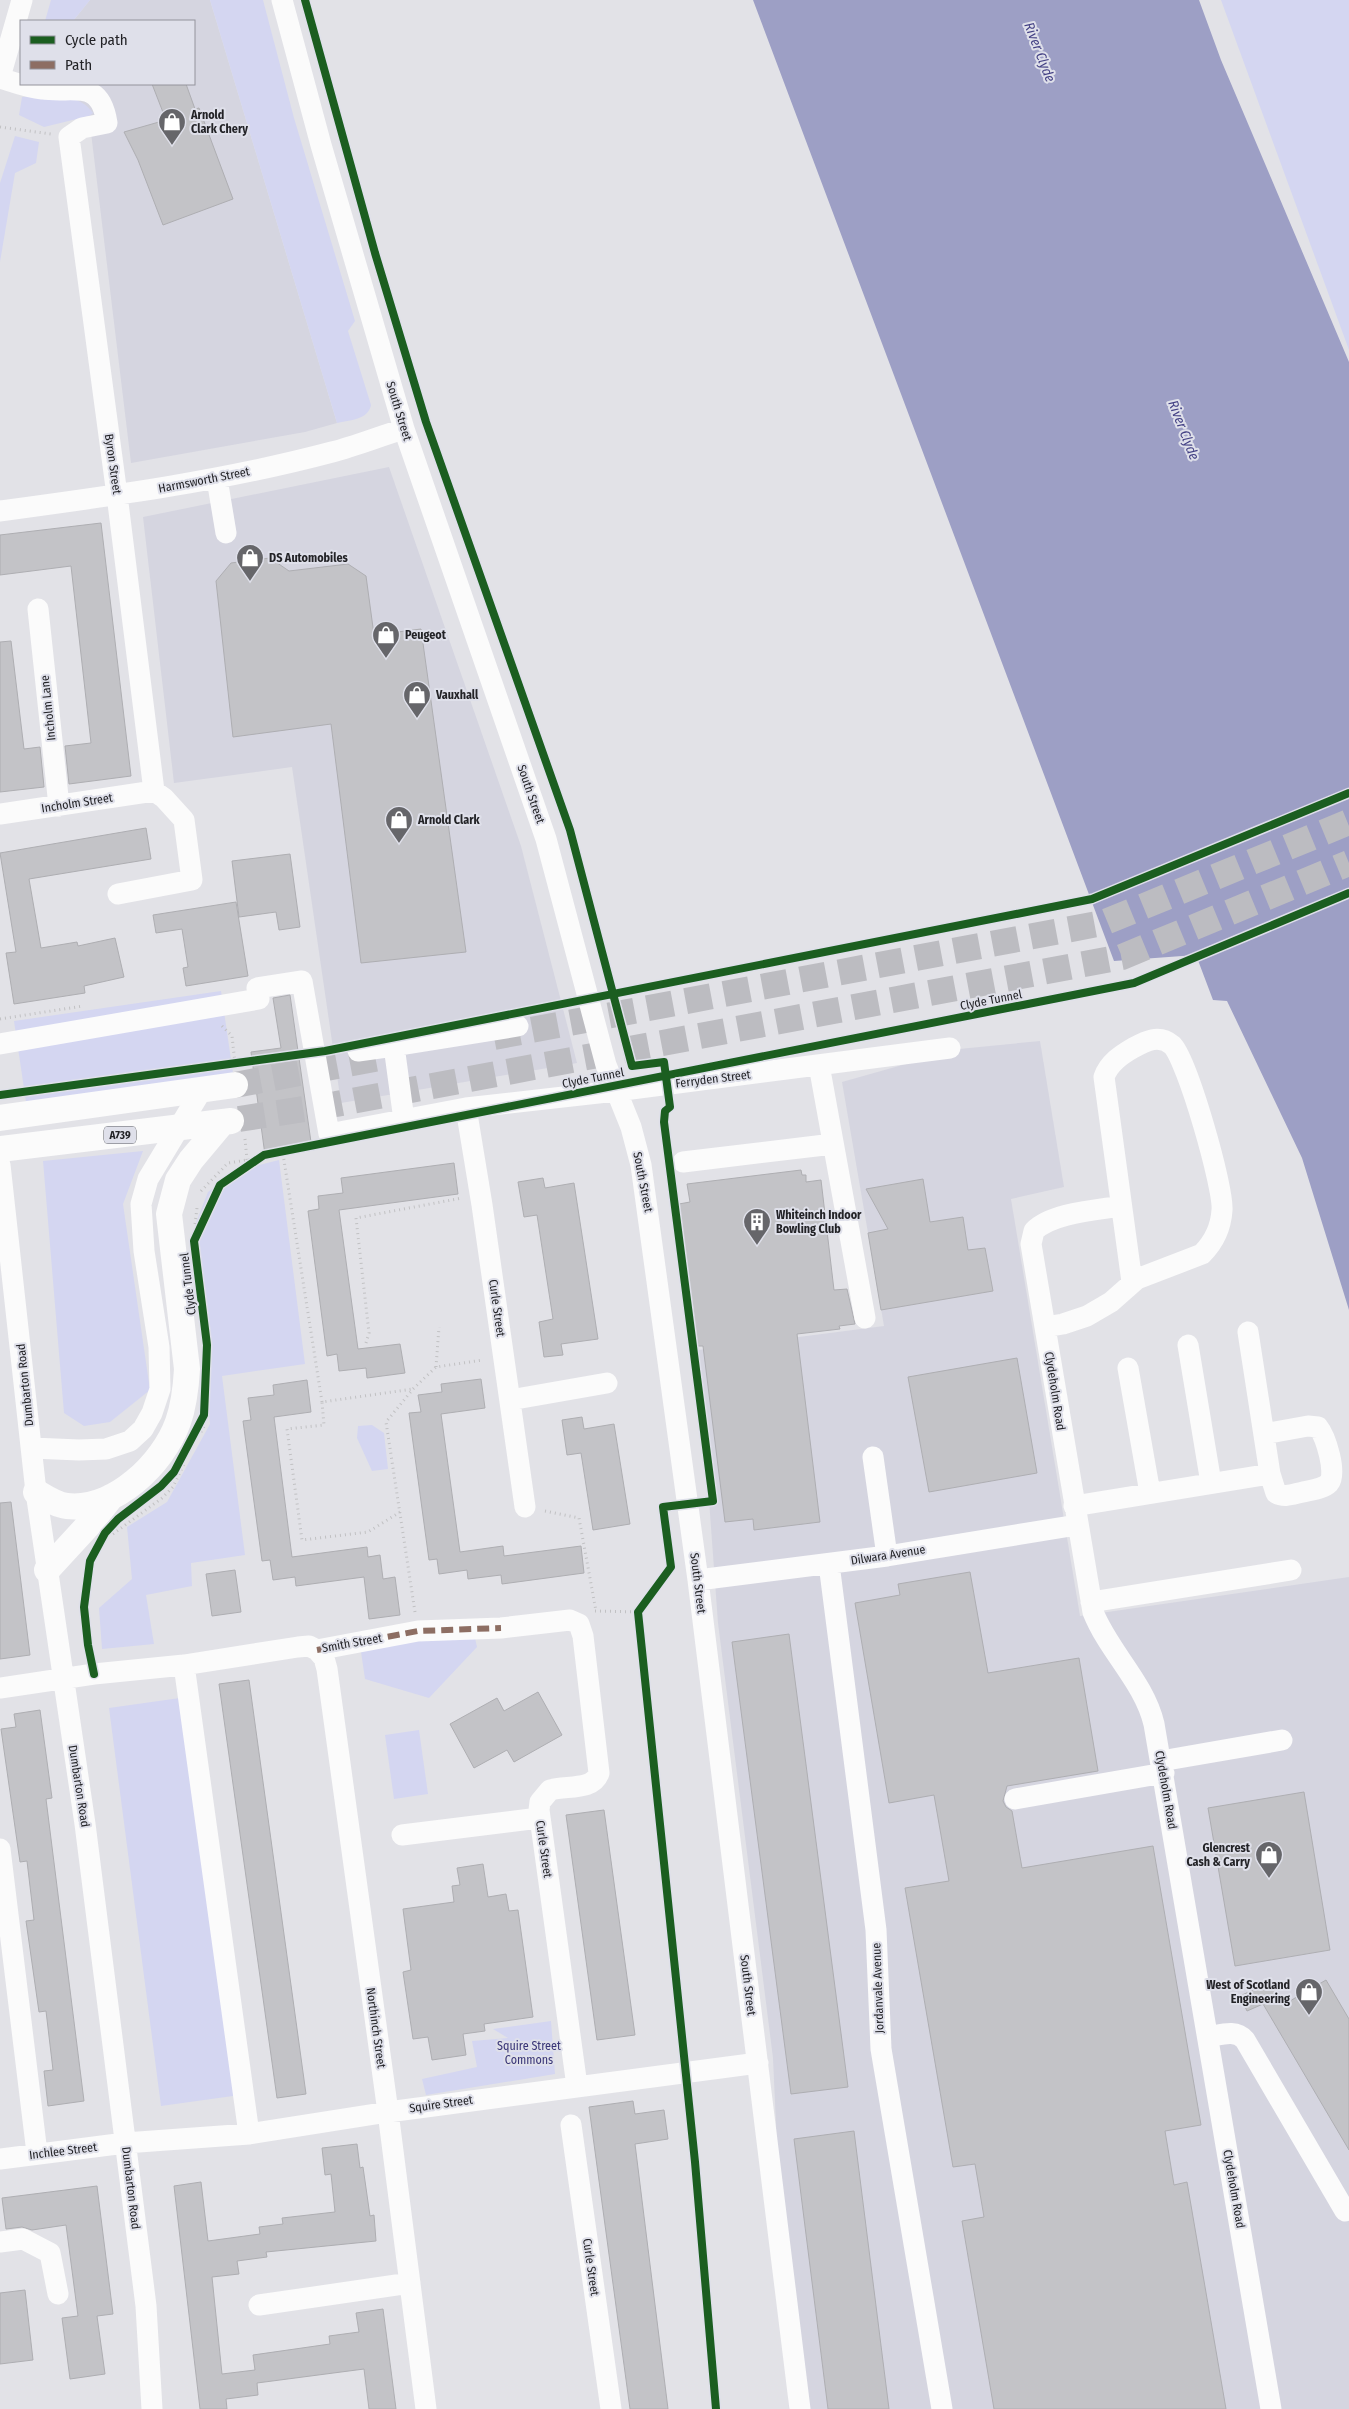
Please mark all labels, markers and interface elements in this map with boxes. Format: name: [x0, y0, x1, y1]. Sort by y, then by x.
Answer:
legend: [20, 20, 195, 85]
water label: River Clyde: [1020, 20, 1059, 85]
text: Cycle path: [65, 31, 128, 49]
text: Path: [65, 56, 92, 74]
shop icon: Arnold Clark Chery: [157, 107, 187, 146]
place label: Arnold Clark Chery: [190, 108, 248, 136]
street label: South Street: [383, 380, 415, 442]
water label: River Clyde: [1164, 398, 1203, 463]
street label: Byron Street: [102, 433, 124, 495]
street label: Harmsworth Street: [157, 464, 251, 496]
shop icon: DS Automobiles: [235, 543, 265, 582]
place label: DS Automobiles: [269, 551, 349, 565]
shop icon: Peugeot: [371, 620, 401, 659]
place label: Peugeot: [405, 628, 447, 642]
street label: Incholm Lane: [38, 674, 58, 741]
shop icon: Vauxhall: [402, 680, 432, 719]
place label: Vauxhall: [435, 688, 479, 702]
street label: South Street: [514, 763, 548, 825]
street label: Incholm Street: [40, 790, 114, 816]
shop icon: Arnold Clark: [384, 805, 414, 844]
place label: Arnold Clark: [417, 813, 481, 827]
street label: Clyde Tunnel: [959, 987, 1023, 1013]
street label: Clyde Tunnel: [561, 1065, 625, 1091]
street label: Ferryden Street: [675, 1067, 751, 1091]
road number: A739: [104, 1126, 136, 1144]
street label: South Street: [630, 1151, 656, 1213]
building icon: Whiteinch Indoor Bowling Club: [742, 1207, 772, 1246]
place label: Whiteinch Indoor Bowling Club: [776, 1208, 862, 1236]
street label: Clyde Tunnel: [177, 1252, 199, 1316]
street label: Curle Street: [486, 1278, 508, 1338]
street label: Dumbarton Road: [14, 1343, 36, 1427]
street label: Clydeholm Road: [1042, 1351, 1068, 1431]
street label: Dilwara Avenue: [850, 1542, 926, 1568]
street label: South Street: [687, 1552, 709, 1614]
street label: Smith Street: [321, 1631, 383, 1655]
street label: Dumbarton Road: [66, 1744, 92, 1828]
street label: Clydeholm Road: [1152, 1750, 1180, 1830]
street label: Curle Street: [533, 1819, 555, 1879]
shop icon: Glencrest Cash & Carry: [1254, 1840, 1284, 1879]
place label: Glencrest Cash & Carry: [1186, 1841, 1251, 1869]
street label: Jordanvale Avenue: [869, 1942, 887, 2034]
street label: South Street: [737, 1954, 759, 2016]
shop icon: West of Scotland Engineering: [1294, 1977, 1324, 2016]
place label: West of Scotland Engineering: [1206, 1978, 1290, 2006]
street label: Northinch Street: [363, 1987, 389, 2069]
park label: Squire Street Commons: [497, 2039, 561, 2067]
street label: Squire Street: [408, 2093, 474, 2115]
street label: Inchlee Street: [28, 2140, 98, 2162]
street label: Dumbarton Road: [119, 2146, 143, 2230]
street label: Clydeholm Road: [1220, 2149, 1248, 2229]
street label: Curle Street: [580, 2237, 602, 2297]

